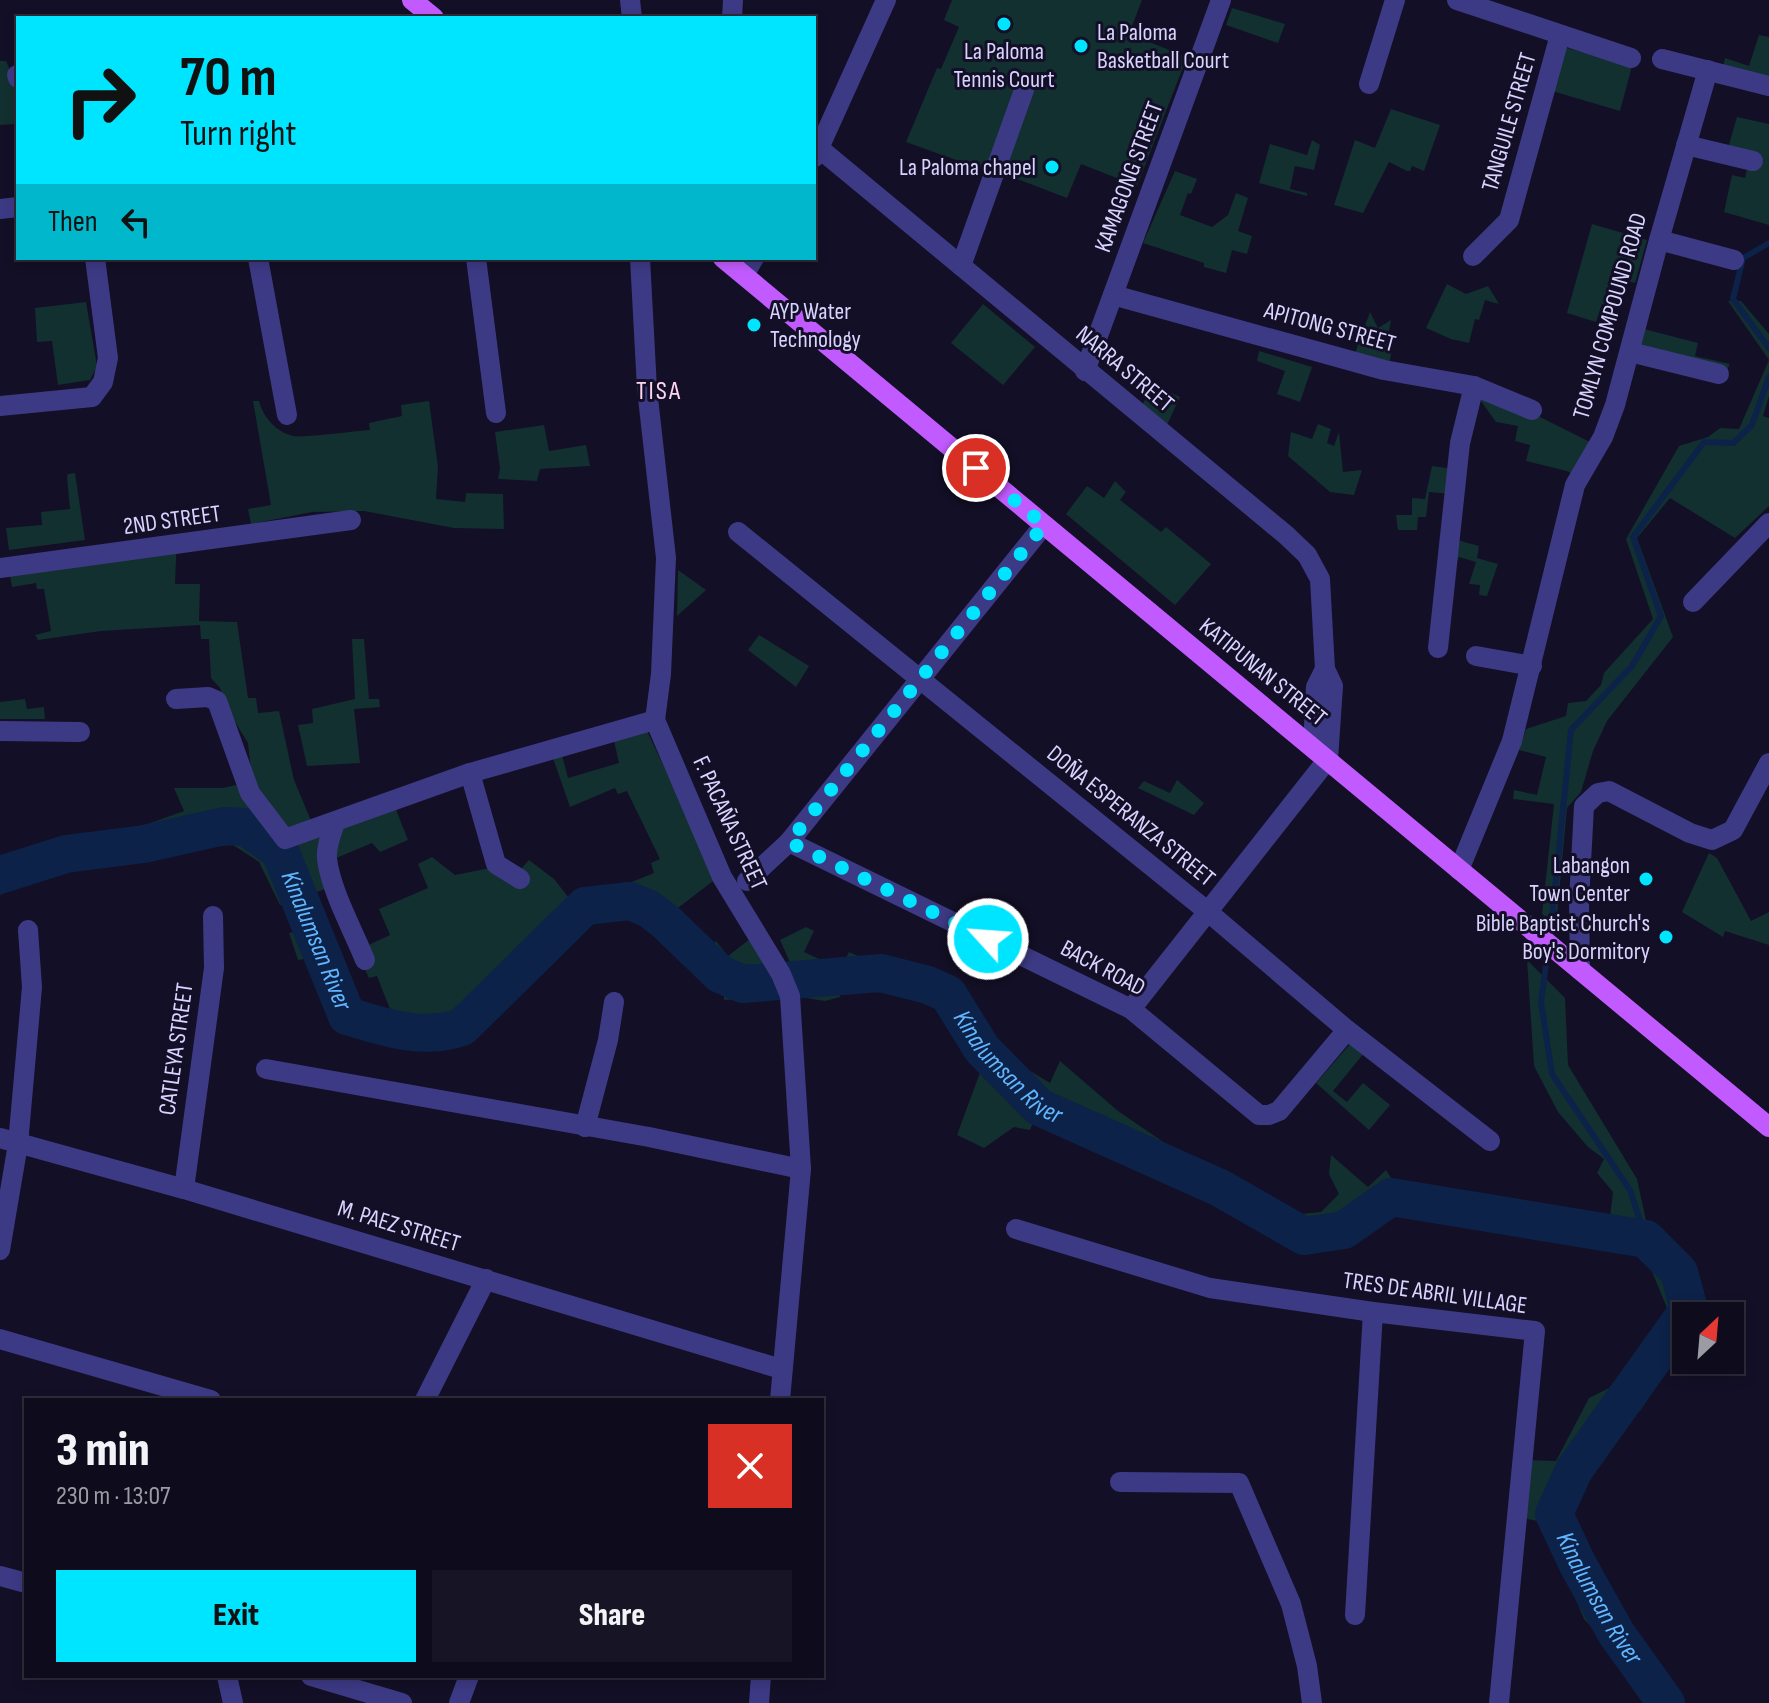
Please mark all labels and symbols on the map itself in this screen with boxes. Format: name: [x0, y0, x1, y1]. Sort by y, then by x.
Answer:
marker: La Paloma Tennis Court: [995, 15, 1013, 33]
place label: La Paloma Basketball Court: [1097, 18, 1229, 75]
place label: La Paloma Tennis Court: [953, 37, 1055, 94]
marker: La Paloma Basketball Court: [1072, 37, 1090, 55]
street label: TANGUILE STREET: [1475, 49, 1543, 195]
street label: KAMAGONG STREET: [1088, 98, 1170, 256]
place label: La Paloma chapel: [899, 153, 1036, 182]
marker: La Paloma chapel: [1043, 158, 1061, 176]
street label: TOMLYN COMPOUND ROAD: [1567, 210, 1653, 422]
street label: APITONG STREET: [1260, 295, 1399, 359]
place label: AYP Water Technology: [769, 297, 861, 354]
marker: AYP Water Technology: [745, 316, 763, 334]
street label: NARRA STREET: [1070, 320, 1180, 419]
district label: TISA: [636, 376, 682, 407]
pin: [942, 434, 1010, 502]
street label: 2ND STREET: [121, 499, 223, 541]
street label: KATIPUNAN STREET: [1193, 612, 1333, 732]
street label: DOÑA ESPERANZA STREET: [1041, 739, 1221, 893]
street label: F. PACAÑA STREET: [686, 752, 774, 895]
place label: Labangon Town Center: [1529, 851, 1630, 908]
water label: Kinalumsan River: [274, 866, 359, 1016]
marker: Labangon Town Center: [1637, 870, 1655, 888]
position arrow: [946, 897, 1030, 981]
place label: Bible Baptist Church's Boy's Dormitory: [1476, 909, 1650, 966]
marker: Bible Baptist Church's Boy's Dormitory: [1657, 928, 1675, 946]
street label: BACK ROAD: [1056, 934, 1150, 1002]
street label: CATLEYA STREET: [152, 981, 200, 1117]
water label: Kinalumsan River: [946, 1005, 1069, 1132]
street label: M. PAEZ STREET: [334, 1194, 464, 1258]
street label: TRES DE ABRIL VILLAGE: [1341, 1266, 1529, 1320]
north arrow: [1672, 1302, 1744, 1374]
water label: Kinalumsan River: [1549, 1527, 1650, 1672]

